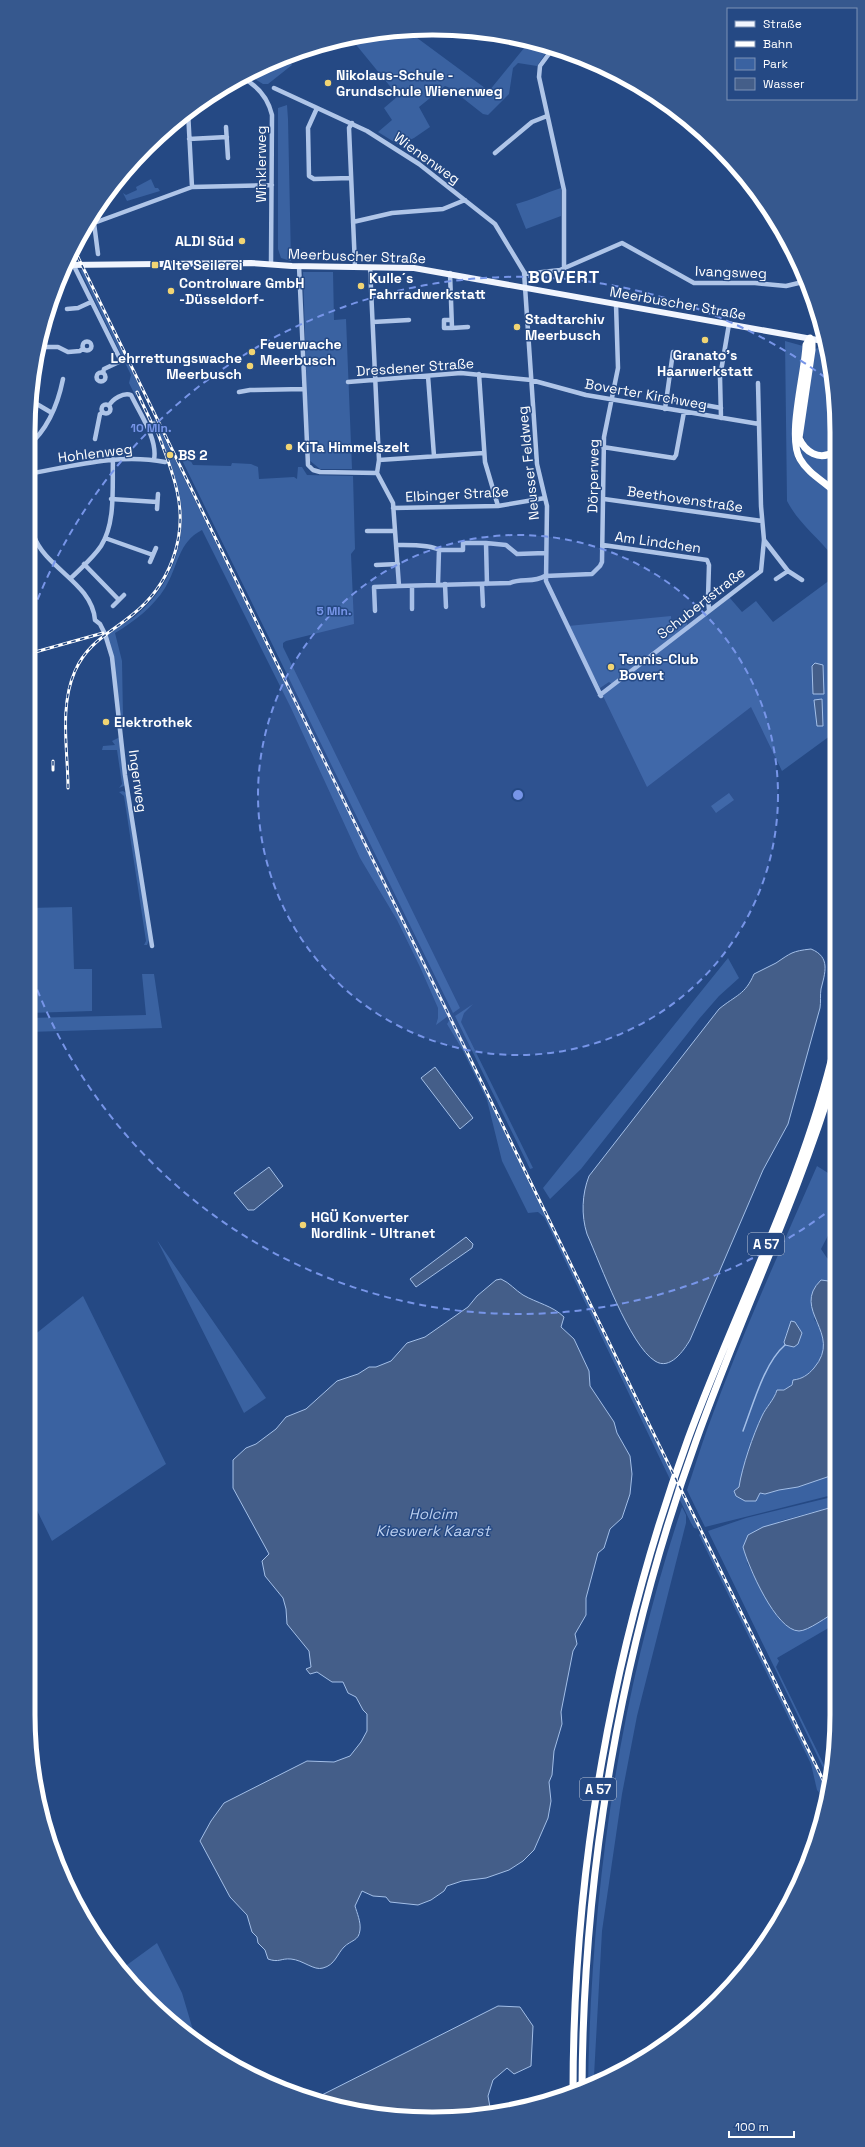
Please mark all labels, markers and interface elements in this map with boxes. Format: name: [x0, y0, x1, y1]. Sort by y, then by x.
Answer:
legend: [727, 8, 857, 100]
text: Straße: [763, 16, 802, 32]
text: Bahn: [763, 36, 793, 52]
text: Park: [763, 56, 788, 72]
place label: Nikolaus-Schule - Grundschule Wienenweg: [336, 66, 503, 100]
text: Wasser: [763, 76, 805, 92]
marker: Nikolaus-Schule - Grundschule Wienenweg: [323, 78, 333, 88]
street label: Winklerweg: [252, 125, 270, 203]
street label: Wienenweg: [390, 128, 464, 188]
place label: ALDI Süd: [175, 232, 234, 250]
marker: ALDI Süd: [237, 236, 247, 246]
street label: Meerbuscher Straße: [288, 245, 426, 267]
place label: Alte Seilerei: [163, 256, 243, 274]
marker: Alte Seilerei: [150, 260, 160, 270]
street label: Ivangsweg: [695, 262, 767, 282]
district label: BOVERT: [528, 265, 600, 288]
place label: Kulle´s Fahrradwerkstatt: [369, 269, 486, 303]
place label: Controlware GmbH -Düsseldorf-: [179, 274, 304, 308]
marker: Kulle´s Fahrradwerkstatt: [356, 281, 366, 291]
street label: Meerbuscher Straße: [608, 282, 748, 324]
marker: Controlware GmbH -Düsseldorf-: [166, 286, 176, 296]
place label: Stadtarchiv Meerbusch: [525, 310, 605, 344]
marker: Stadtarchiv Meerbusch: [512, 322, 522, 332]
place label: Feuerwache Meerbusch: [260, 335, 342, 369]
marker: Granato's Haarwerkstatt: [700, 335, 710, 345]
place label: Granato's Haarwerkstatt: [657, 346, 753, 380]
marker: Feuerwache Meerbusch: [247, 347, 257, 357]
place label: Lehrrettungswache Meerbusch: [110, 349, 242, 383]
street label: Dresdener Straße: [355, 354, 475, 380]
marker: Lehrrettungswache Meerbusch: [245, 361, 255, 371]
street label: Boverter Kirchweg: [583, 374, 709, 414]
street label: Neusser Feldweg: [513, 405, 543, 521]
text: 10 Min.: [131, 420, 172, 436]
place label: KiTa Himmelszelt: [297, 438, 409, 456]
street label: Hohlenweg: [57, 439, 133, 467]
street label: Dörperweg: [583, 439, 603, 513]
marker: KiTa Himmelszelt: [284, 442, 294, 452]
place label: BS 2: [178, 446, 208, 464]
marker: BS 2: [165, 450, 175, 460]
street label: Elbinger Straße: [405, 482, 509, 506]
street label: Beethovenstraße: [626, 482, 744, 516]
street label: Am Lindchen: [614, 527, 702, 557]
street label: Schubertstraße: [653, 563, 749, 643]
text: 5 Min.: [317, 603, 352, 619]
place label: Tennis-Club Bovert: [619, 650, 699, 684]
marker: Tennis-Club Bovert: [606, 662, 616, 672]
place label: Elektrothek: [114, 713, 193, 731]
marker: Elektrothek: [101, 717, 111, 727]
street label: Ingerweg: [125, 749, 151, 813]
centre of rings: [511, 788, 525, 802]
place label: HGÜ Konverter Nordlink - Ultranet: [311, 1208, 435, 1242]
marker: HGÜ Konverter Nordlink - Ultranet: [298, 1220, 308, 1230]
road number: A 57: [748, 1233, 784, 1255]
water label: Holcim Kieswerk Kaarst: [376, 1504, 492, 1540]
road number: A 57: [580, 1778, 616, 1800]
scale bar: [729, 2113, 794, 2139]
text: 100 m: [735, 2119, 769, 2135]

